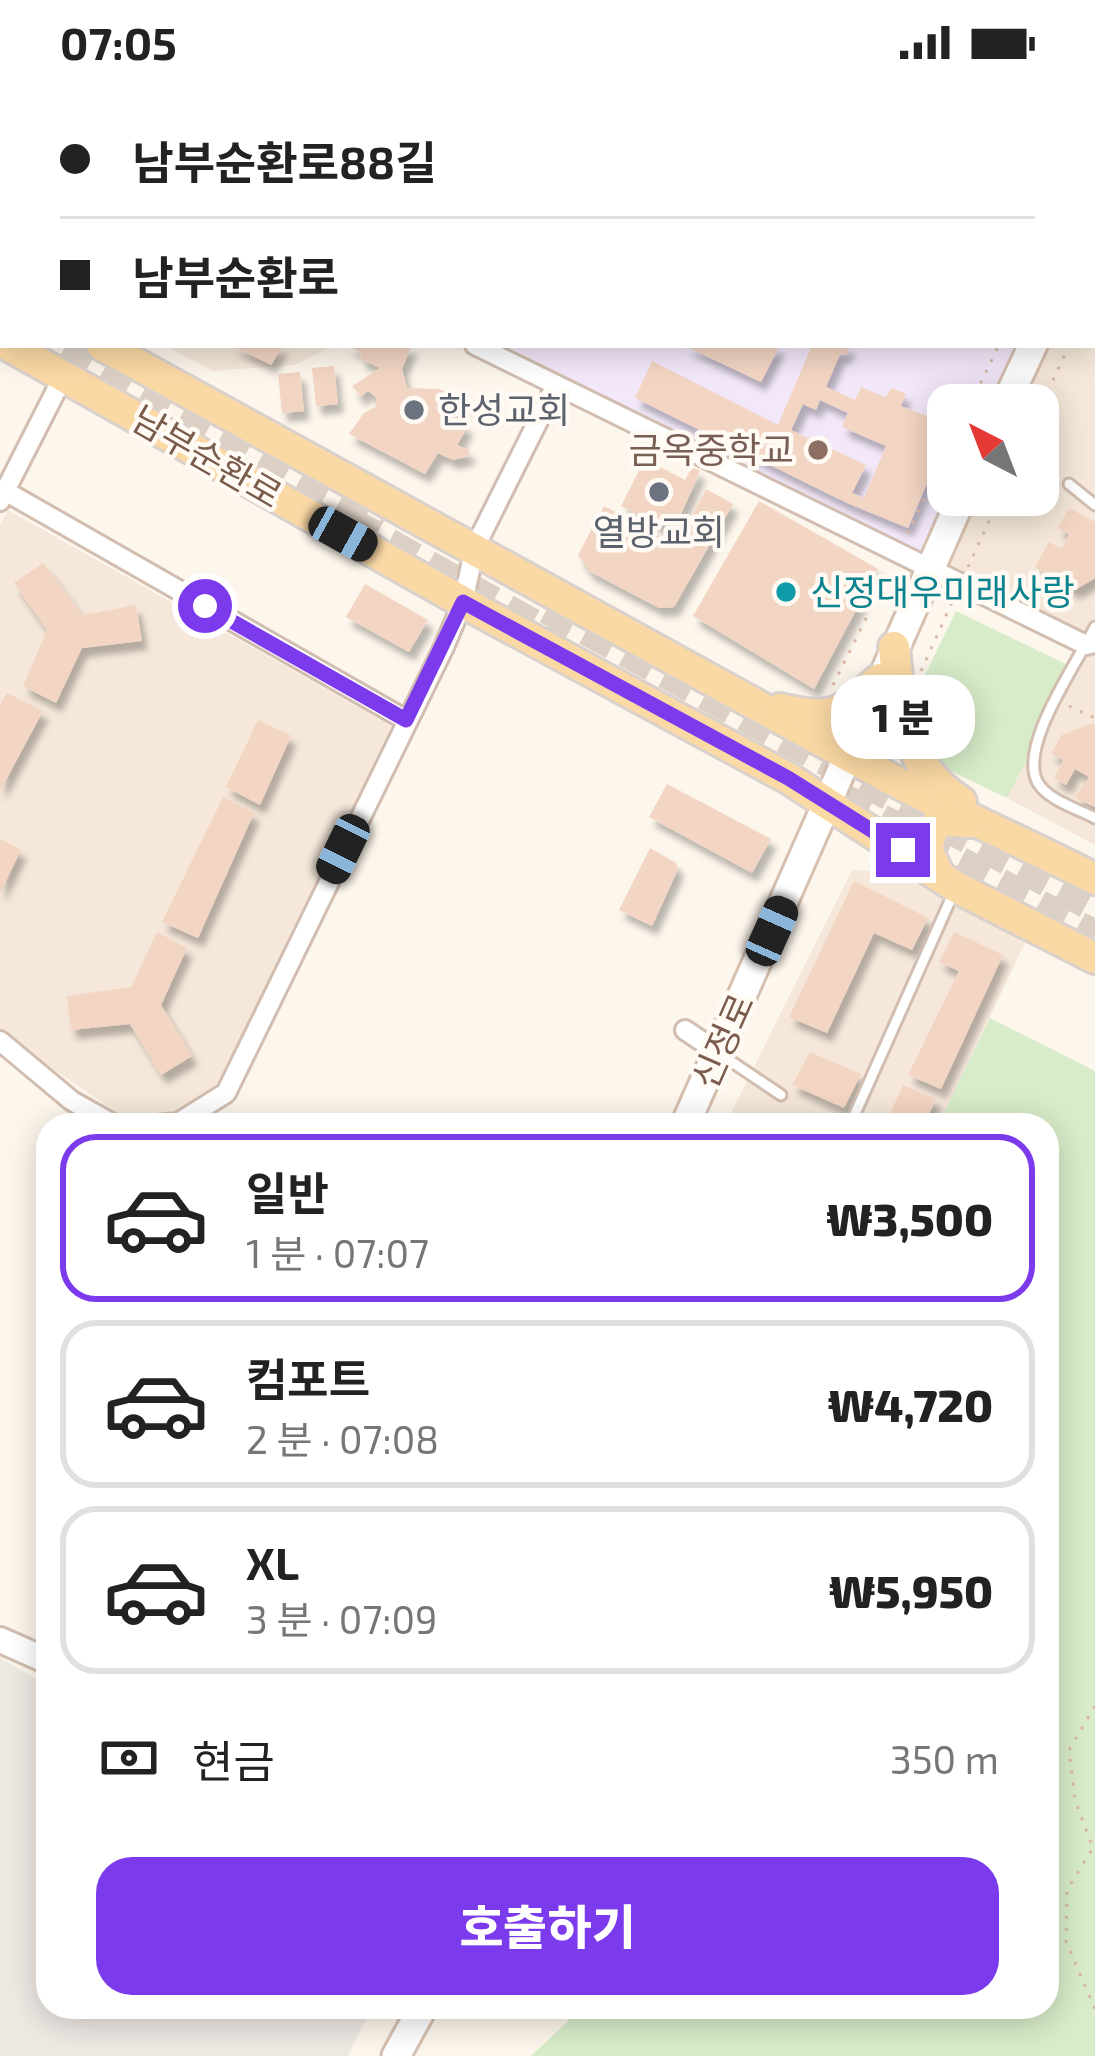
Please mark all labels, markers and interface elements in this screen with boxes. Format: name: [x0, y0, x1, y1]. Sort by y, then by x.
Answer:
text: 07:05: [60, 15, 177, 69]
text: 남부순환로88길: [132, 134, 436, 188]
text: 남부순환로: [132, 249, 339, 303]
north arrow: [927, 384, 1059, 516]
map controls: [927, 384, 1059, 516]
place label: 한성교회: [438, 387, 570, 430]
street label: 남부순환로: [125, 396, 290, 516]
marker: 한성교회: [401, 397, 427, 423]
place label: 금옥중학교: [628, 427, 794, 470]
marker: 금옥중학교: [805, 437, 831, 463]
marker: 열방교회: [646, 479, 672, 505]
car: [303, 501, 383, 567]
place label: 열방교회: [593, 509, 725, 552]
place label: 신정대우미래사랑: [810, 569, 1075, 612]
route start: [178, 579, 232, 633]
marker: 신정대우미래사랑: [773, 579, 799, 605]
callout: 1 분: [831, 676, 975, 760]
text: 1 분: [872, 693, 934, 740]
car: [311, 809, 375, 889]
route end: [876, 823, 930, 877]
car: [741, 891, 803, 971]
street label: 신정로: [682, 986, 761, 1095]
icon: car: [102, 1164, 210, 1272]
text: 일반: [246, 1165, 329, 1219]
text: ₩3,500: [826, 1191, 993, 1245]
text: 1 분 · 07:07: [246, 1229, 429, 1276]
icon: car: [102, 1350, 210, 1458]
text: 컴포트: [246, 1351, 370, 1405]
text: ₩4,720: [828, 1377, 993, 1431]
text: 2 분 · 07:08: [246, 1415, 439, 1462]
text: XL: [246, 1535, 299, 1589]
icon: car: [102, 1536, 210, 1644]
text: ₩5,950: [829, 1563, 993, 1617]
text: 3 분 · 07:09: [246, 1595, 437, 1642]
icon: cash: [96, 1725, 162, 1791]
text: 현금: [192, 1733, 275, 1787]
text: 350 m: [890, 1735, 999, 1782]
button: 호출하기: [96, 1857, 999, 1995]

